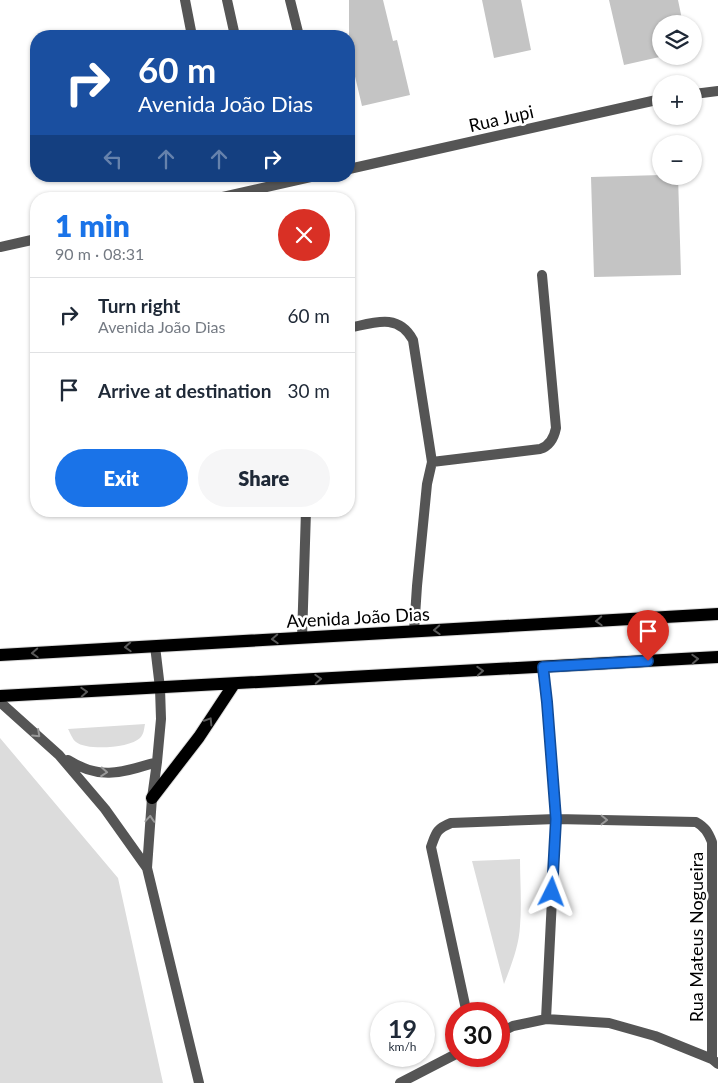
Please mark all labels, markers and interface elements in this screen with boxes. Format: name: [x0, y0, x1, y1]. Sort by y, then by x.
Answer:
map controls: [652, 15, 702, 185]
button: layers: [652, 15, 702, 65]
text: 60 m: [138, 48, 216, 90]
icon: right: [55, 50, 120, 115]
button: +: [652, 75, 702, 125]
text: Avenida João Dias: [138, 90, 313, 117]
street label: Rua Jupi: [466, 100, 536, 136]
button: −: [652, 135, 702, 185]
icon: left: [99, 145, 127, 173]
icon: ahead: [152, 145, 180, 173]
icon: ahead: [205, 145, 233, 173]
icon: right: [258, 145, 286, 173]
text: 1 min: [55, 207, 130, 243]
button: close: [278, 209, 330, 261]
text: 90 m · 08:31: [55, 244, 144, 263]
text: Turn right: [98, 294, 180, 317]
icon: right: [55, 301, 83, 329]
text: 60 m: [287, 304, 330, 327]
text: Avenida João Dias: [98, 317, 225, 336]
icon: arrive: [55, 376, 83, 404]
text: Arrive at destination: [98, 379, 271, 402]
text: 30 m: [287, 379, 330, 402]
button: Exit: [55, 449, 188, 507]
button: Share: [198, 449, 330, 507]
street label: Avenida João Dias: [286, 602, 430, 632]
pin: [627, 610, 669, 661]
one-way arrow: [595, 615, 603, 626]
icon: arrive: [634, 617, 662, 645]
one-way arrow: [433, 624, 441, 635]
one-way arrow: [271, 634, 279, 645]
one-way arrow: [124, 642, 132, 653]
one-way arrow: [31, 647, 39, 658]
one-way arrow: [691, 653, 699, 664]
one-way arrow: [476, 665, 484, 676]
one-way arrow: [314, 674, 322, 685]
one-way arrow: [80, 686, 88, 697]
one-way arrow: [202, 717, 212, 726]
one-way arrow: [31, 728, 40, 737]
one-way arrow: [100, 767, 108, 778]
one-way arrow: [145, 815, 156, 823]
one-way arrow: [601, 815, 609, 825]
street label: Rua Mateus Nogueira: [685, 852, 707, 1022]
position arrow: [525, 865, 577, 917]
speed limit sign: 30: [445, 1002, 510, 1067]
text: 19: [388, 1013, 417, 1043]
text: km/h: [388, 1039, 417, 1054]

